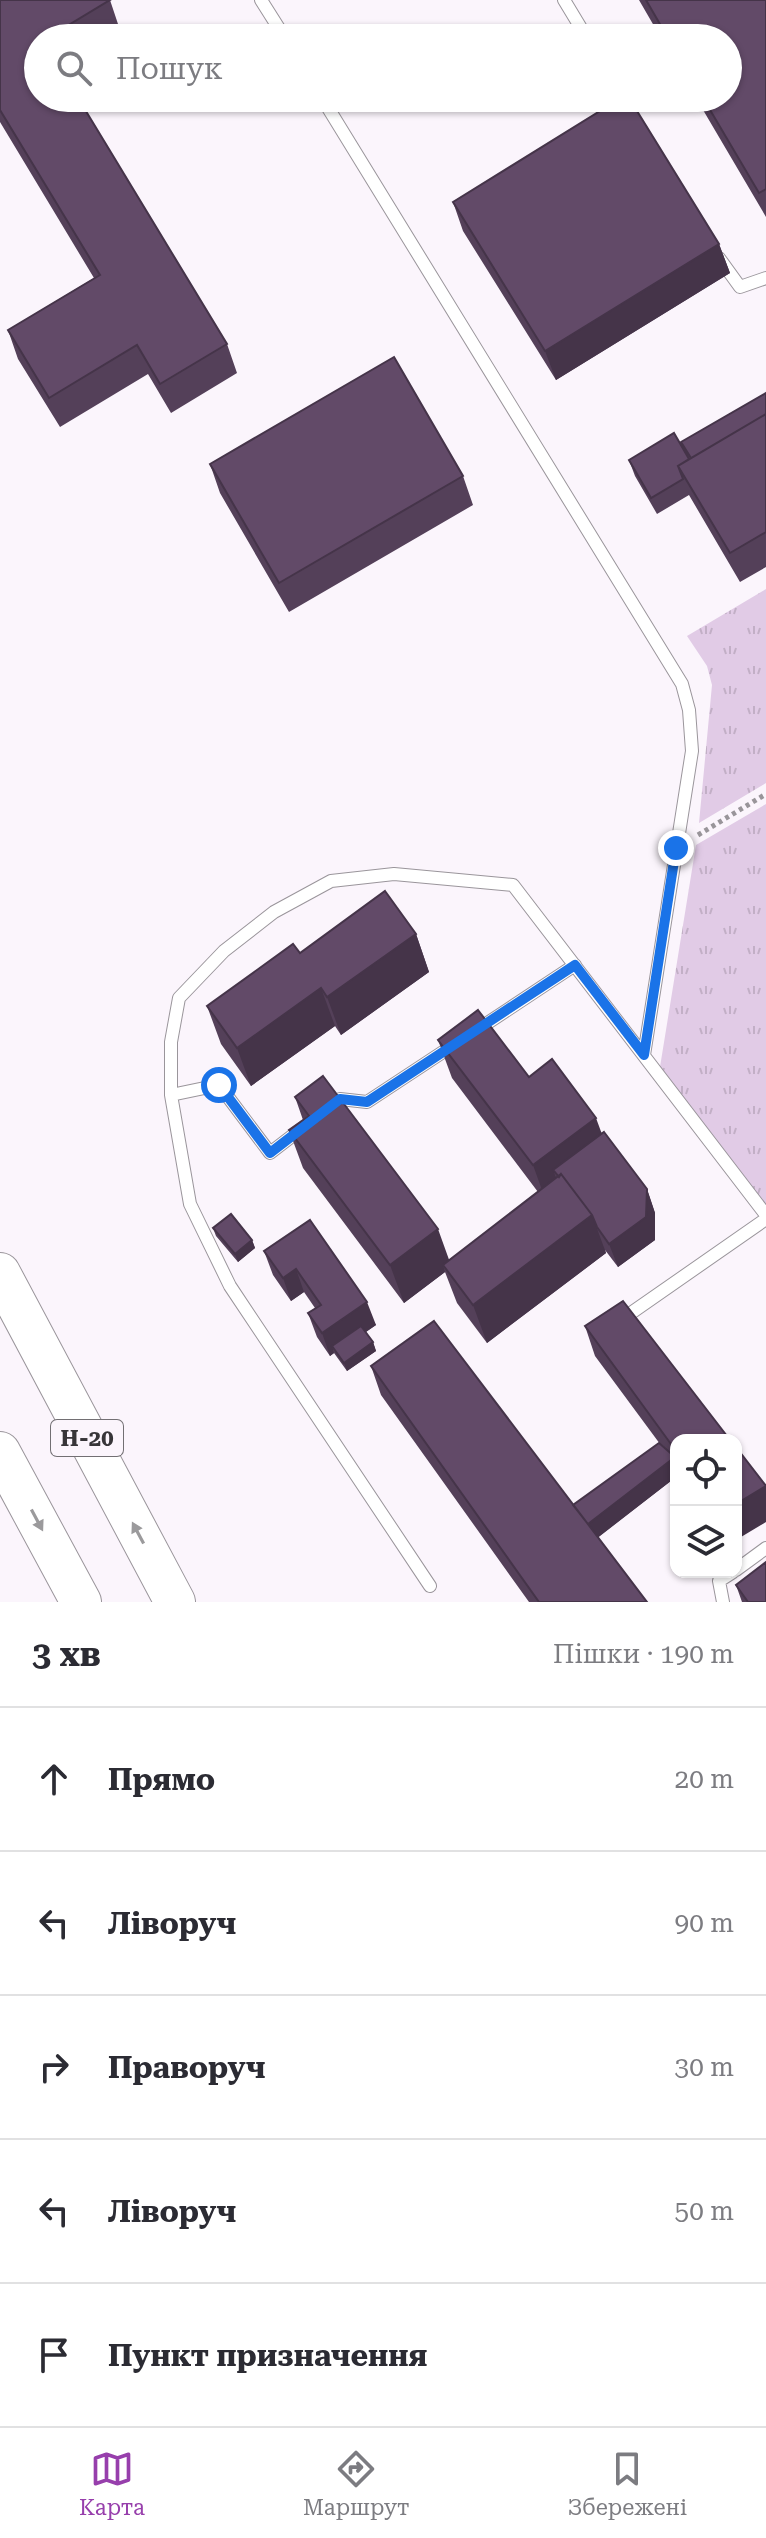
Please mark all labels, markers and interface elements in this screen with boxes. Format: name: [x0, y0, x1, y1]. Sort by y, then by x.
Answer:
search box: [24, 24, 742, 112]
icon: search: [52, 46, 96, 90]
text: Пошук: [116, 51, 223, 86]
route end: [658, 830, 694, 866]
route start: [201, 1067, 237, 1103]
road number: Н-20: [51, 1420, 123, 1456]
map controls: [670, 1434, 742, 1578]
button: locate: [670, 1434, 742, 1506]
button: layers: [670, 1506, 742, 1578]
one-way arrow: [30, 1509, 43, 1532]
one-way arrow: [132, 1522, 145, 1545]
text: 3 хв: [32, 1634, 101, 1674]
text: Пішки · 190 m: [553, 1639, 734, 1669]
icon: ahead: [32, 1757, 76, 1801]
text: Прямо: [108, 1762, 215, 1797]
text: 20 m: [675, 1764, 734, 1794]
icon: left: [32, 1901, 76, 1945]
text: Ліворуч: [108, 1906, 236, 1941]
text: 90 m: [675, 1908, 734, 1938]
icon: right: [32, 2045, 76, 2089]
text: Праворуч: [108, 2050, 265, 2085]
text: 30 m: [675, 2052, 734, 2082]
icon: left: [32, 2189, 76, 2233]
text: Ліворуч: [108, 2194, 236, 2229]
text: 50 m: [675, 2196, 734, 2226]
icon: arrive: [32, 2333, 76, 2377]
text: Пункт призначення: [108, 2338, 427, 2373]
tab: Карта: [79, 2447, 145, 2520]
tab: Маршрут: [303, 2447, 410, 2520]
tab: Збережені: [568, 2447, 687, 2520]

